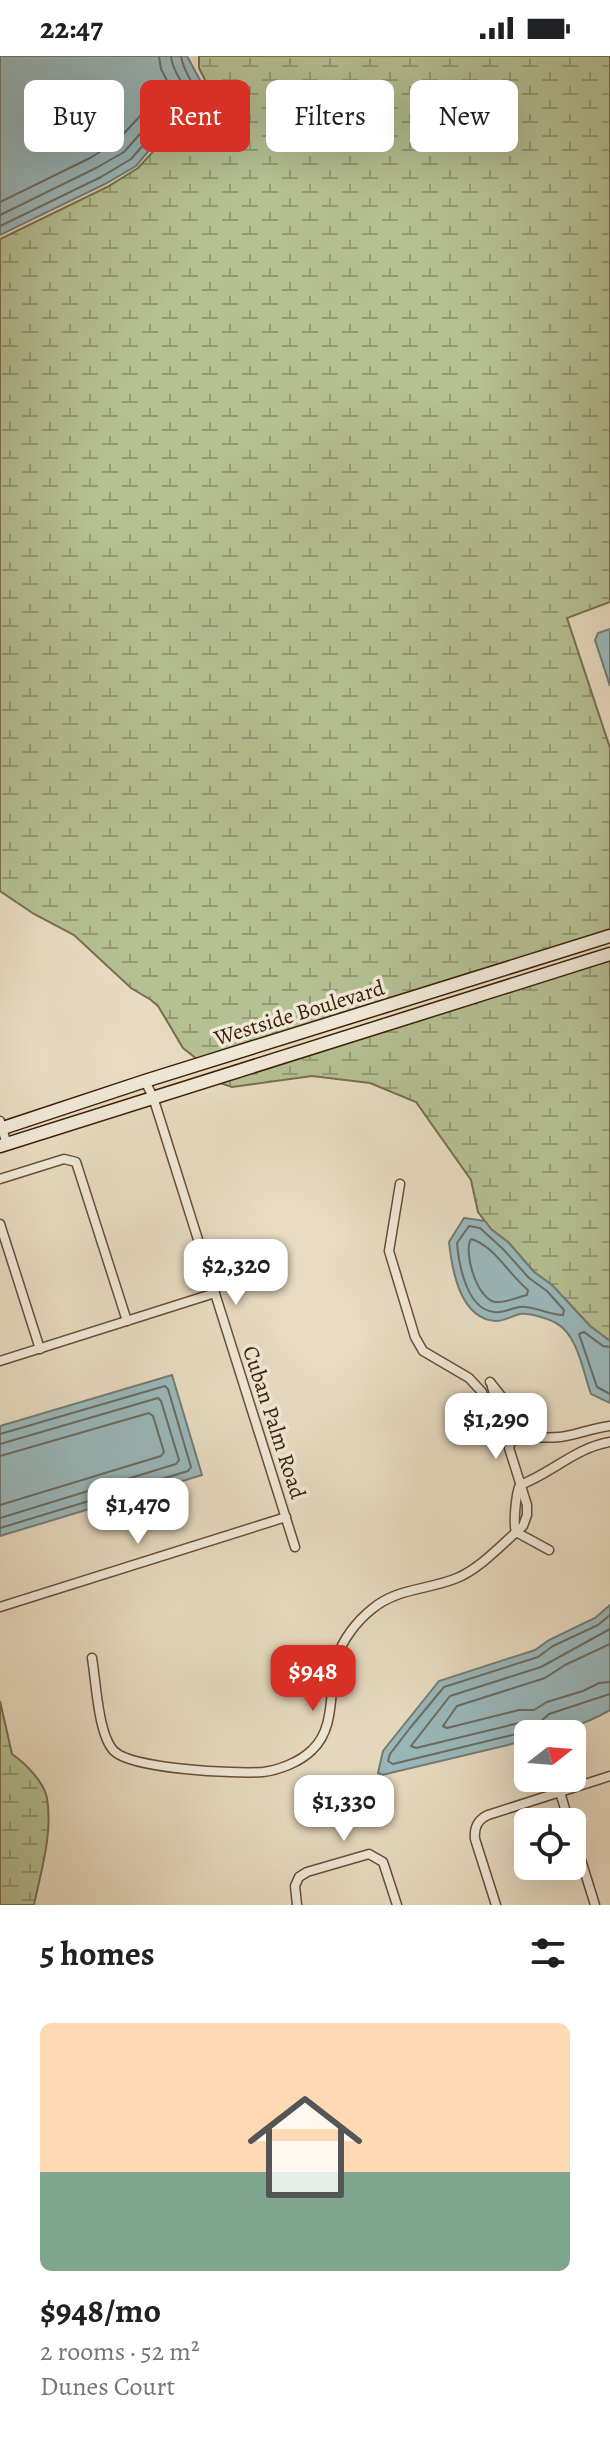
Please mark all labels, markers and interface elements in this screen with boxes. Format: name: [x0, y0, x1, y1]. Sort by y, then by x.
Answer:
text: 22:47: [40, 8, 103, 48]
chip: Buy: [24, 80, 124, 152]
chip: Rent: [140, 80, 250, 152]
chip: Filters: [266, 80, 394, 152]
chip: New: [410, 80, 518, 152]
street label: Westside Boulevard: [210, 973, 388, 1053]
pin: $2,320: [171, 1239, 301, 1307]
text: $2,320: [202, 1247, 270, 1282]
street label: Cuban Palm Road: [235, 1342, 313, 1503]
pin: $1,290: [431, 1393, 561, 1461]
text: $1,290: [463, 1401, 529, 1436]
pin: $1,470: [73, 1478, 203, 1546]
text: $1,470: [106, 1486, 170, 1521]
pin: $948: [266, 1645, 360, 1713]
text: $948: [289, 1653, 337, 1688]
north arrow: [514, 1720, 586, 1792]
map controls: [514, 1720, 586, 1880]
pin: $1,330: [279, 1775, 409, 1843]
text: $1,330: [312, 1783, 376, 1818]
button: locate: [514, 1808, 586, 1880]
text: 5 homes: [40, 1930, 155, 1977]
icon: filters: [526, 1931, 570, 1975]
icon: home: [233, 2075, 377, 2219]
text: $948/mo: [40, 2287, 161, 2334]
text: 2 rooms · 52 m²: [40, 2334, 199, 2369]
text: Dunes Court: [40, 2369, 175, 2404]

